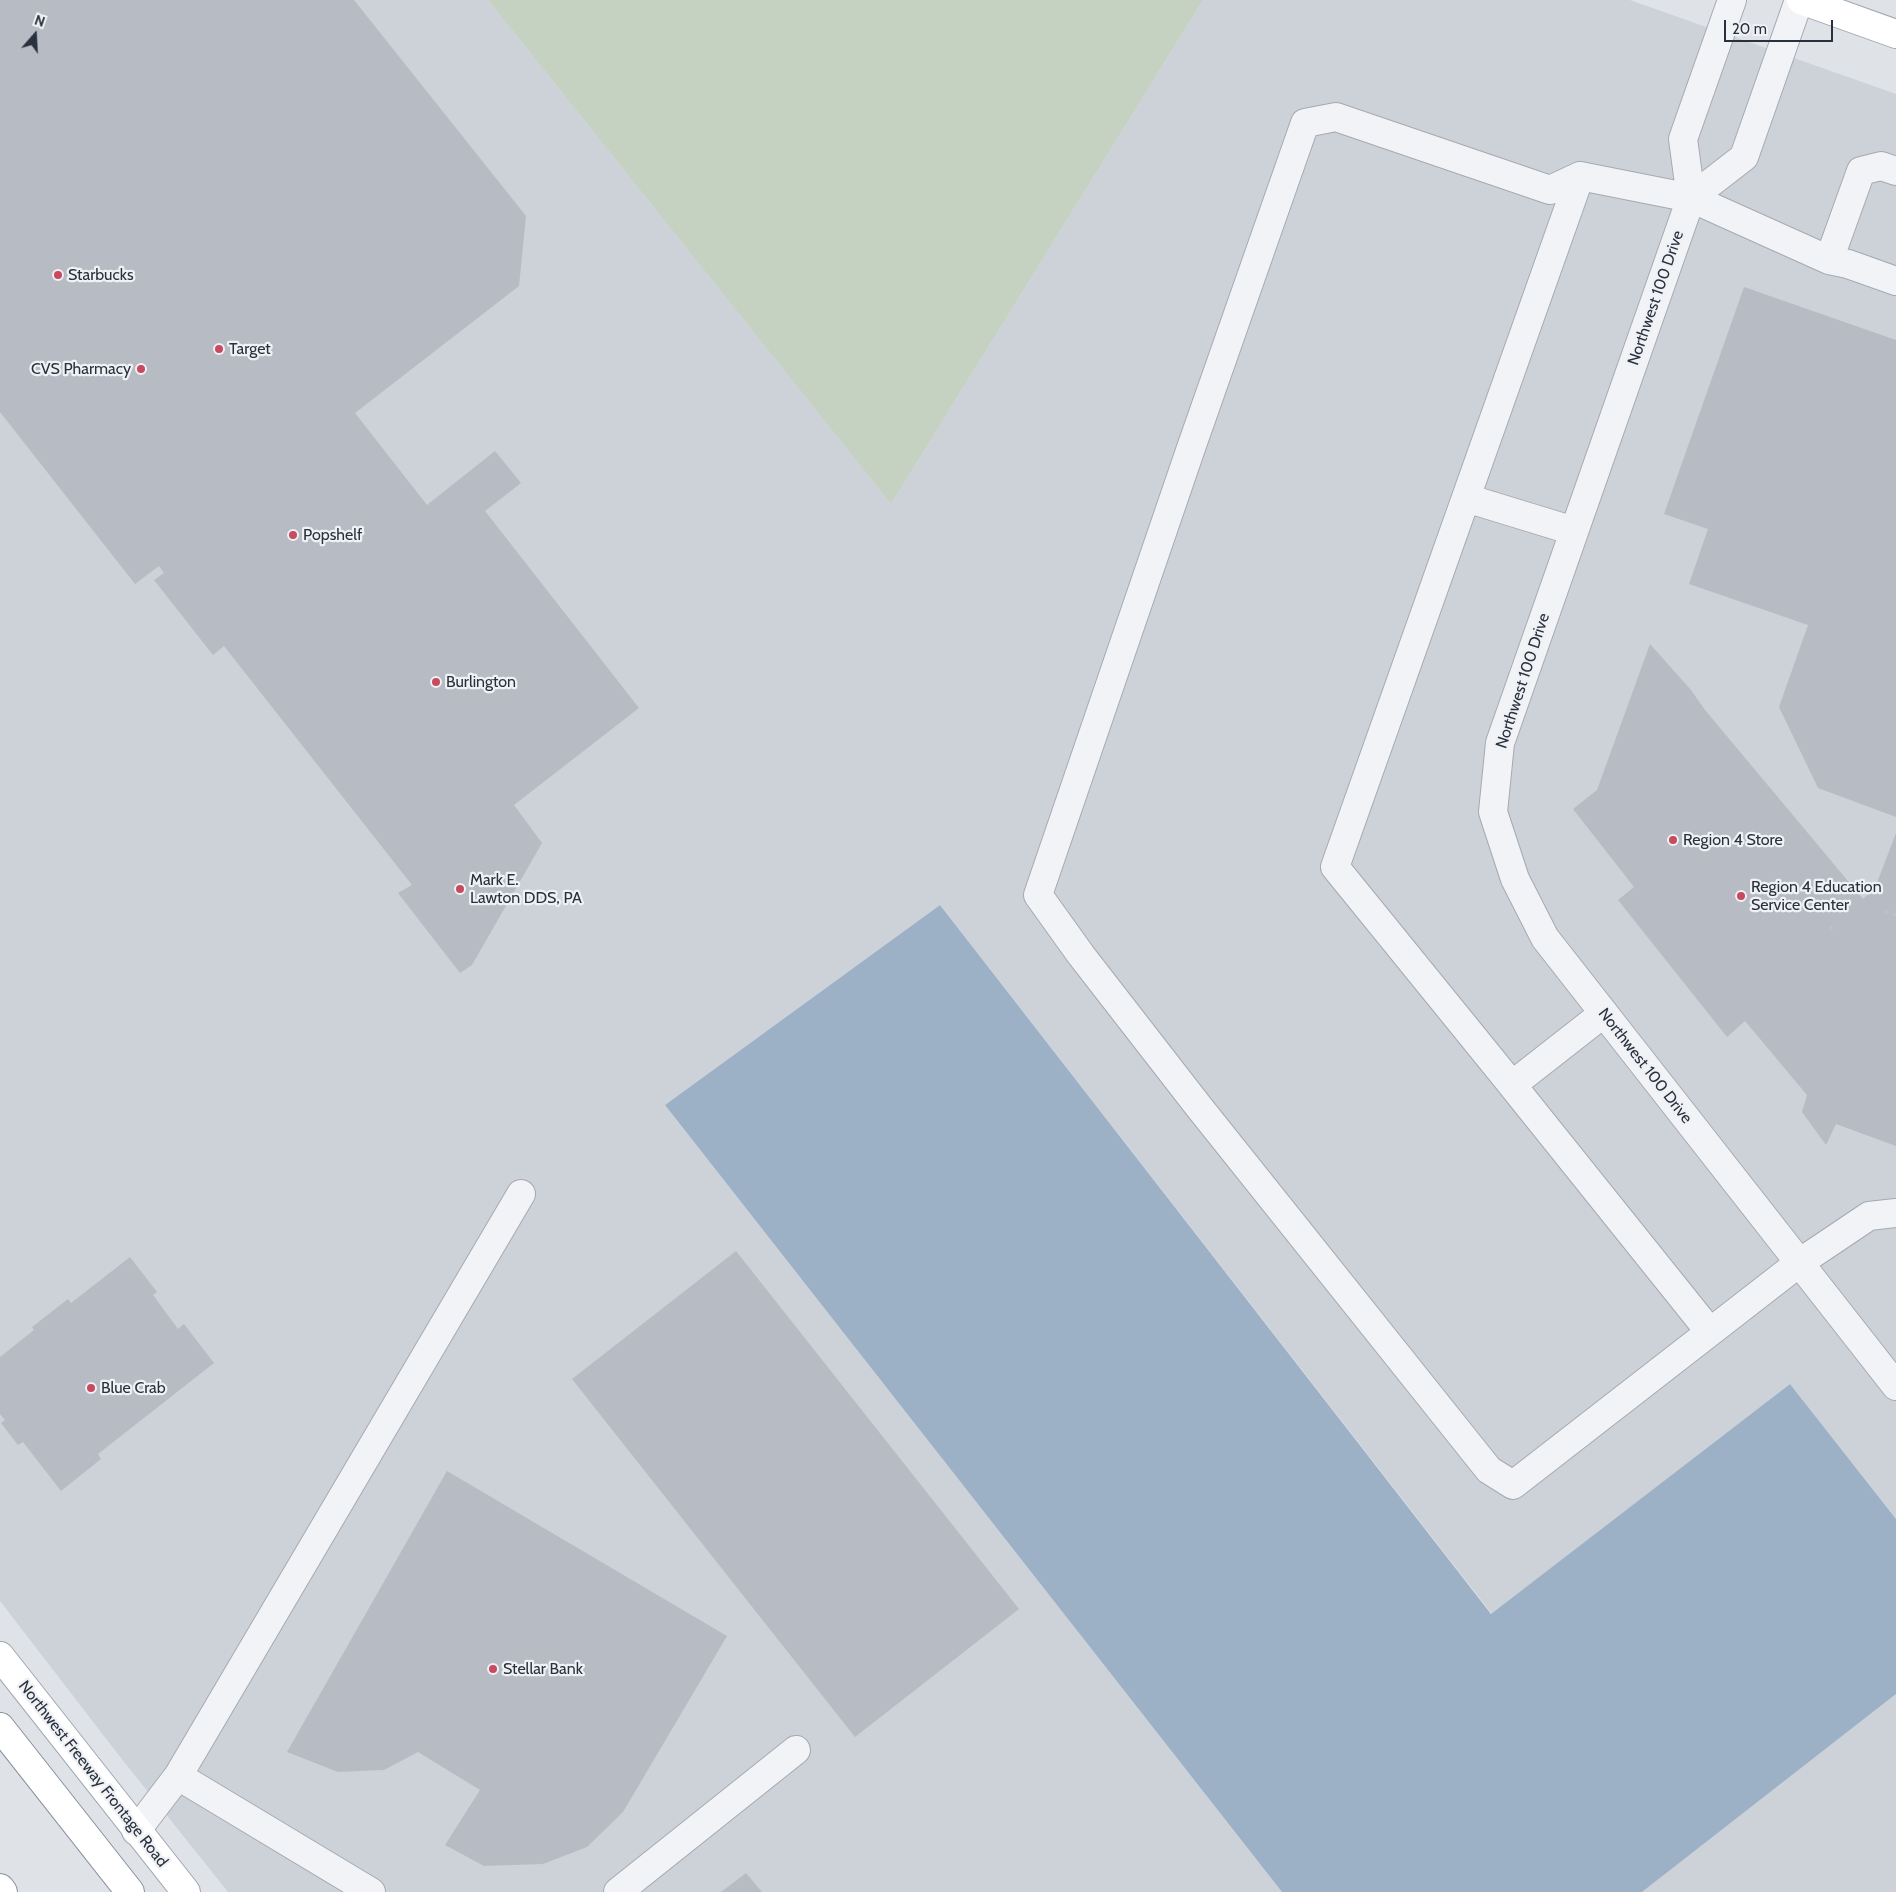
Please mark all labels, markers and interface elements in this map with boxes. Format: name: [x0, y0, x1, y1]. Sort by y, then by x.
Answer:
north arrow: [10, 10, 60, 60]
scale bar: [1726, 10, 1835, 42]
text: N: [32, 11, 47, 31]
text: 20 m: [1732, 20, 1767, 38]
street label: Northwest 100 Drive: [1624, 228, 1688, 368]
place label: Starbucks: [68, 265, 134, 285]
marker: Starbucks: [52, 269, 64, 281]
place label: Target: [229, 339, 271, 359]
marker: Target: [213, 343, 225, 355]
place label: CVS Pharmacy: [31, 359, 131, 379]
marker: CVS Pharmacy: [135, 363, 147, 375]
place label: Popshelf: [303, 525, 362, 545]
marker: Popshelf: [287, 529, 299, 541]
street label: Northwest 100 Drive: [1492, 611, 1554, 751]
place label: Burlington: [446, 672, 516, 692]
marker: Burlington: [430, 676, 442, 688]
place label: Region 4 Store: [1683, 830, 1783, 850]
marker: Region 4 Store: [1667, 834, 1679, 846]
place label: Mark E. Lawton DDS, PA: [470, 870, 582, 908]
place label: Region 4 Education Service Center: [1751, 877, 1882, 915]
marker: Mark E. Lawton DDS, PA: [454, 883, 466, 895]
marker: Region 4 Education Service Center: [1735, 890, 1747, 902]
street label: Northwest 100 Drive: [1594, 1004, 1696, 1128]
place label: Blue Crab: [101, 1378, 166, 1398]
marker: Blue Crab: [85, 1382, 97, 1394]
place label: Stellar Bank: [503, 1659, 583, 1679]
marker: Stellar Bank: [487, 1663, 499, 1675]
street label: Northwest Freeway Frontage Road: [14, 1677, 172, 1871]

